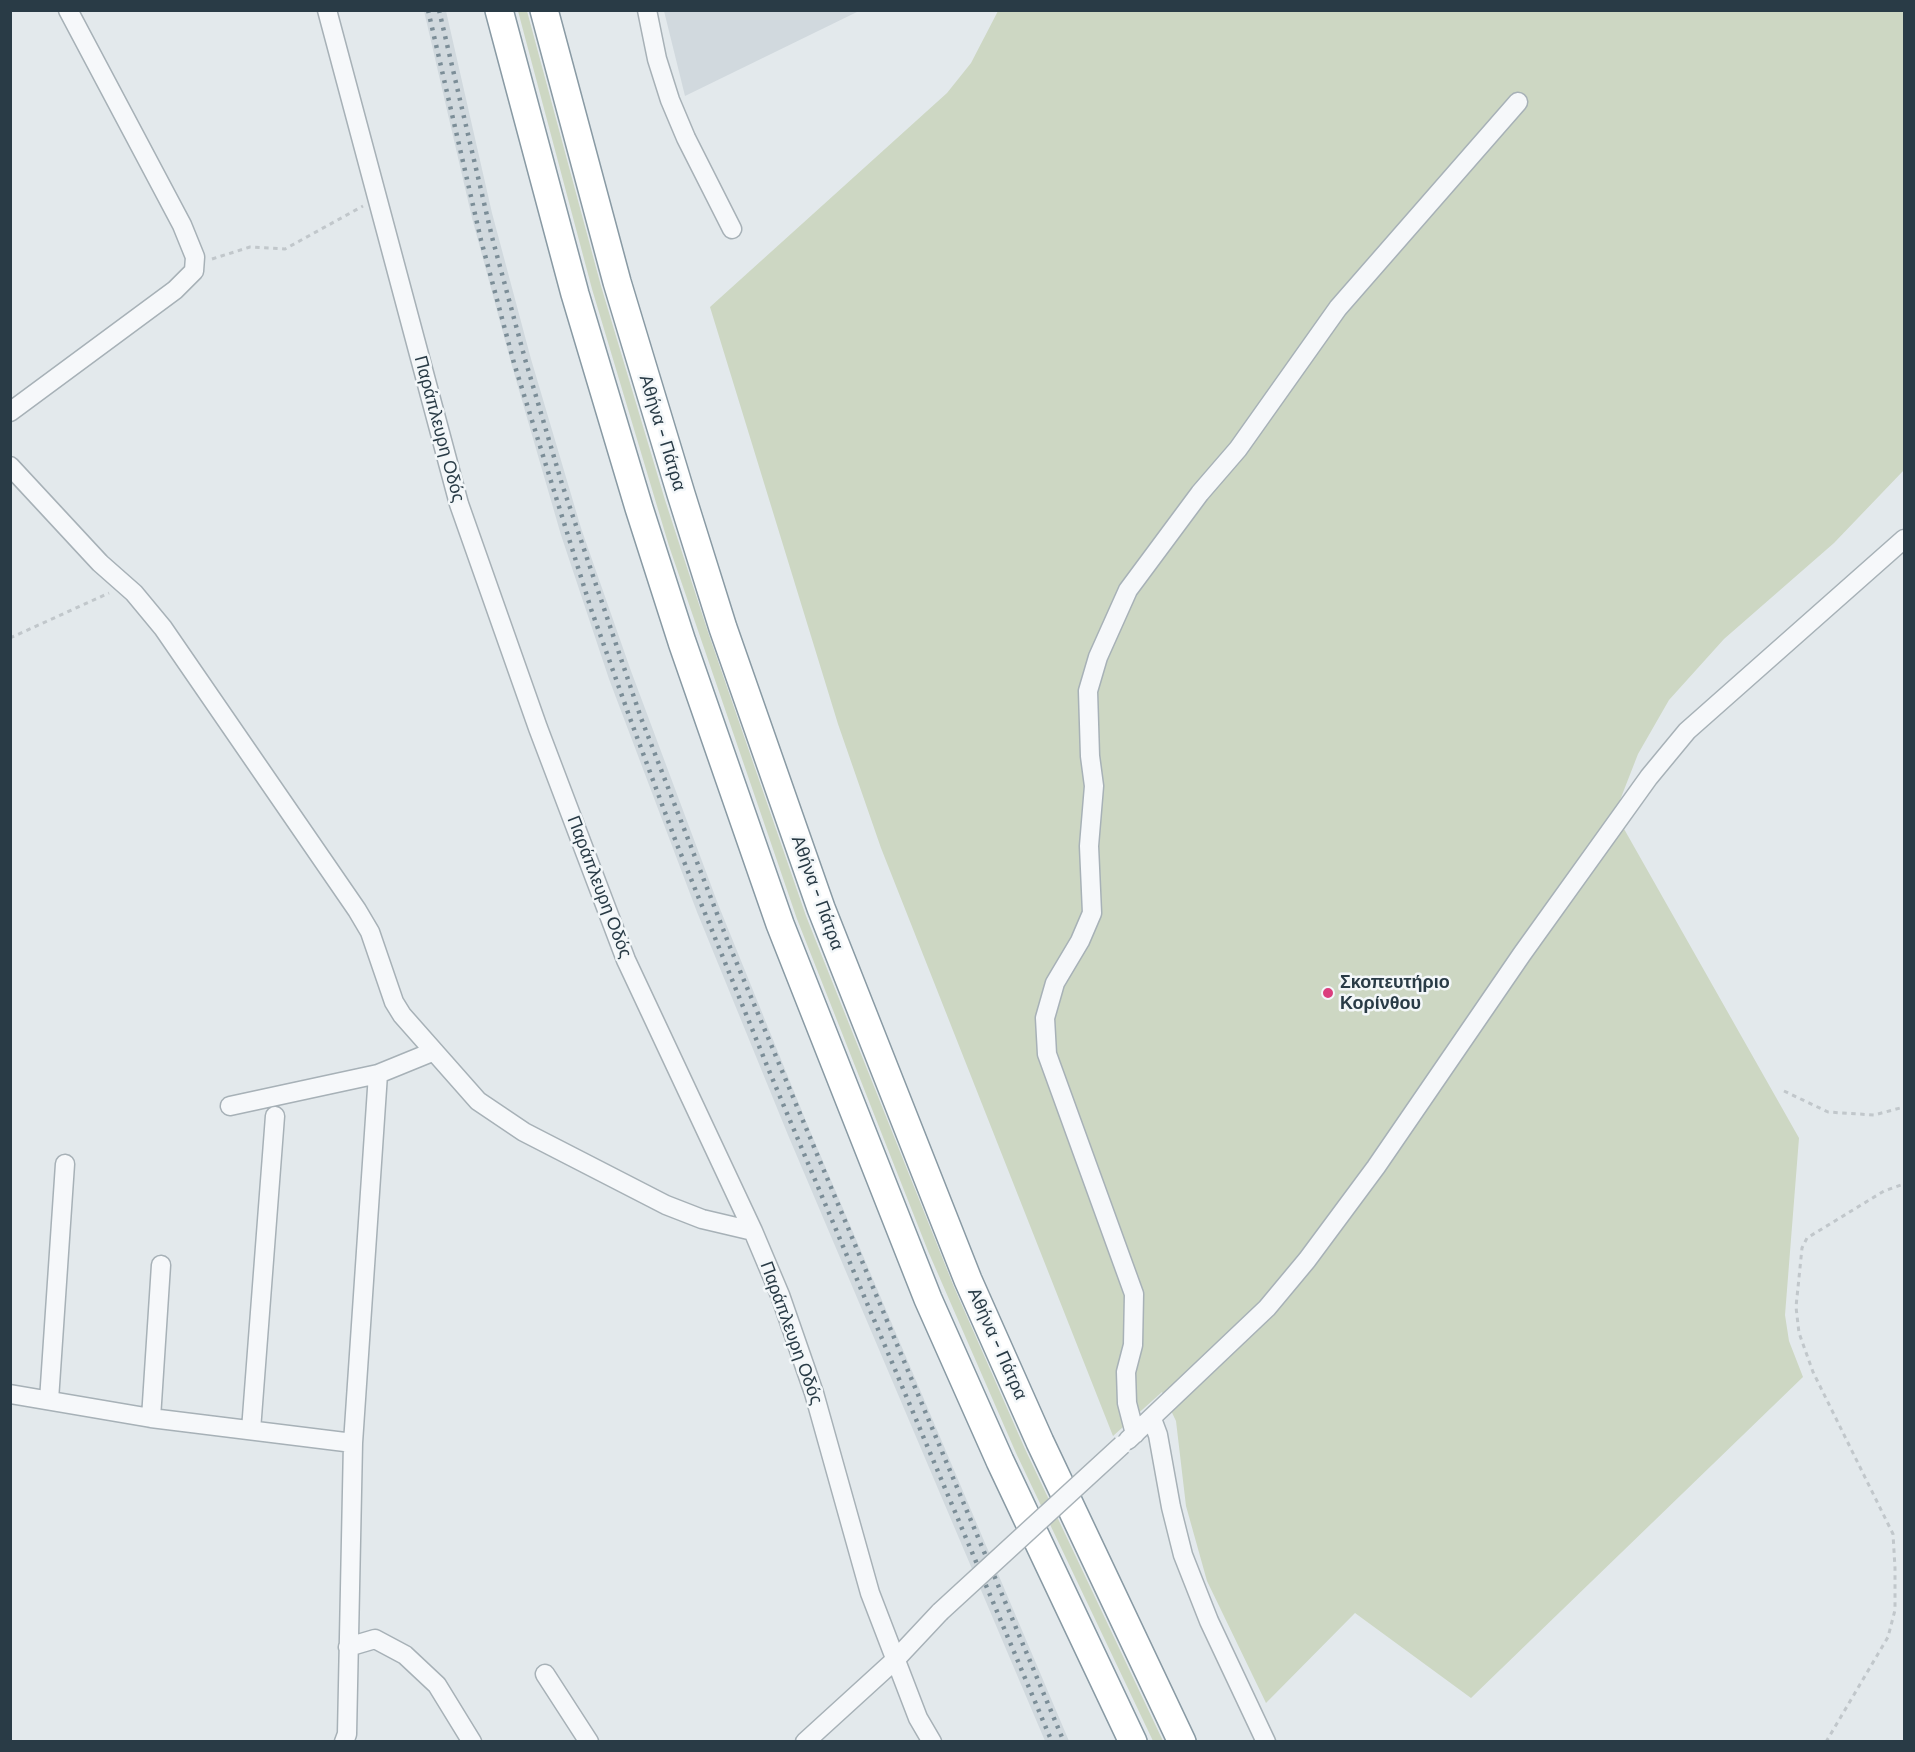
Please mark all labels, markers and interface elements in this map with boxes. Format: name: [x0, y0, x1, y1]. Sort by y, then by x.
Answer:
street label: Παράπλευρη Οδός: [409, 353, 469, 505]
street label: Αθήνα - Πάτρα: [634, 372, 690, 494]
street label: Παράπλευρη Οδός: [562, 813, 636, 961]
street label: Αθήνα - Πάτρα: [786, 833, 848, 953]
place label: Σκοπευτήριο Κορίνθου: [1340, 972, 1450, 1014]
marker: Σκοπευτήριο Κορίνθου: [1321, 986, 1335, 1000]
street label: Παράπλευρη Οδός: [755, 1258, 827, 1408]
street label: Αθήνα - Πάτρα: [963, 1285, 1031, 1403]

